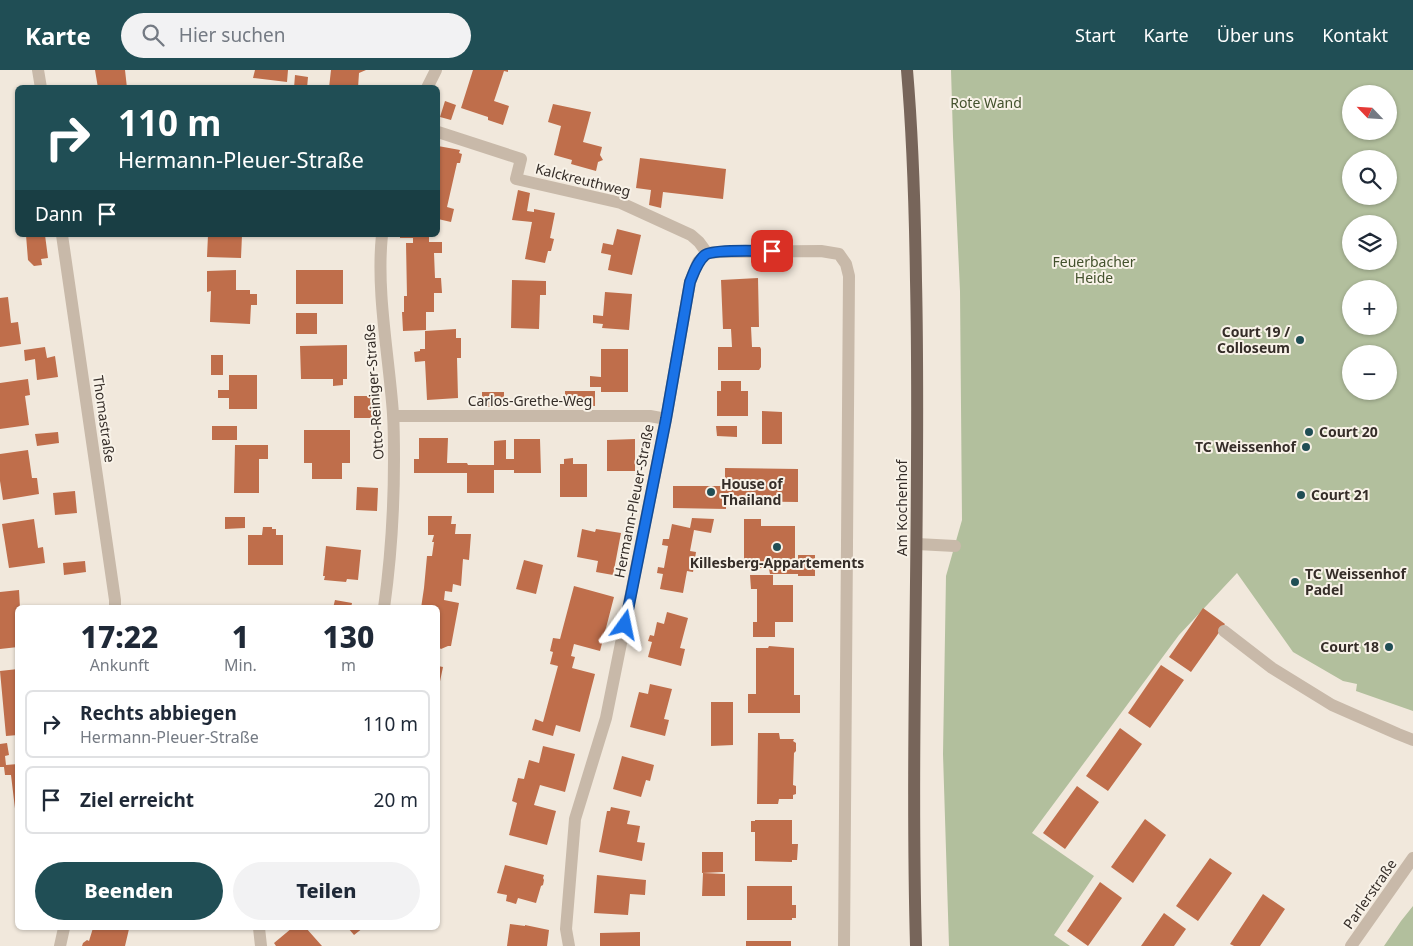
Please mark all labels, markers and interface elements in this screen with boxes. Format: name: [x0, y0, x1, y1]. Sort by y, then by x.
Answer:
search box: [121, 13, 471, 58]
text: Karte: [25, 19, 91, 52]
icon: search: [139, 21, 167, 49]
text: Hier suchen: [179, 22, 285, 48]
text: Start: [1075, 23, 1115, 47]
text: Karte: [1143, 23, 1189, 47]
text: Über uns: [1217, 23, 1294, 47]
text: Kontakt: [1322, 23, 1388, 47]
north arrow: [1342, 85, 1398, 140]
map controls: [1342, 85, 1397, 400]
park label: Rote Wand: [950, 93, 1022, 112]
text: 110 m: [118, 99, 221, 146]
icon: right: [35, 105, 100, 170]
text: Hermann-Pleuer-Straße: [118, 144, 364, 174]
button: search: [1342, 150, 1397, 205]
street label: Kalckreuthweg: [533, 158, 633, 201]
icon: arrive: [93, 200, 121, 228]
text: Dann: [35, 201, 83, 227]
button: layers: [1342, 215, 1397, 270]
pin: [751, 230, 793, 272]
icon: arrive: [758, 237, 786, 265]
park label: Feuerbacher Heide: [1052, 252, 1136, 287]
button: +: [1342, 280, 1397, 335]
place label: Court 19 / Colloseum: [1217, 322, 1290, 357]
street label: Otto-Reiniger-Straße: [359, 323, 388, 461]
marker: Court 19 / Colloseum: [1294, 334, 1306, 346]
button: −: [1342, 345, 1397, 400]
street label: Thomastraße: [89, 374, 120, 464]
street label: Carlos-Grethe-Weg: [468, 391, 592, 410]
street label: Hermann-Pleuer-Straße: [609, 422, 658, 580]
place label: Court 20: [1319, 422, 1378, 441]
marker: Court 20: [1303, 426, 1315, 438]
place label: TC Weissenhof: [1195, 437, 1298, 456]
marker: TC Weissenhof: [1300, 441, 1312, 453]
street label: Am Kochenhof: [892, 458, 911, 556]
place label: House of Thailand: [721, 474, 784, 509]
place label: Court 21: [1311, 485, 1370, 504]
marker: House of Thailand: [705, 486, 717, 498]
marker: Court 21: [1295, 489, 1307, 501]
marker: Killesberg-Appartements: [771, 541, 783, 553]
place label: Killesberg-Appartements: [690, 553, 864, 572]
place label: TC Weissenhof Padel: [1305, 564, 1408, 599]
marker: TC Weissenhof Padel: [1289, 576, 1301, 588]
position arrow: [598, 598, 650, 650]
text: 17:22: [81, 616, 158, 657]
text: 1: [232, 616, 249, 657]
text: 130: [322, 616, 374, 657]
place label: Court 18: [1320, 637, 1379, 656]
marker: Court 18: [1383, 641, 1395, 653]
text: Ankunft: [90, 654, 149, 676]
text: Min.: [224, 654, 257, 676]
text: m: [341, 654, 356, 676]
text: Rechts abbiegen: [80, 700, 237, 726]
icon: right: [37, 710, 65, 738]
text: 110 m: [363, 711, 418, 737]
text: Hermann-Pleuer-Straße: [80, 726, 259, 748]
icon: arrive: [37, 786, 65, 814]
text: Ziel erreicht: [80, 787, 194, 813]
text: 20 m: [374, 787, 418, 813]
street label: Parlerstraße: [1339, 855, 1401, 932]
button: Beenden: [35, 862, 223, 920]
button: Teilen: [233, 862, 420, 920]

